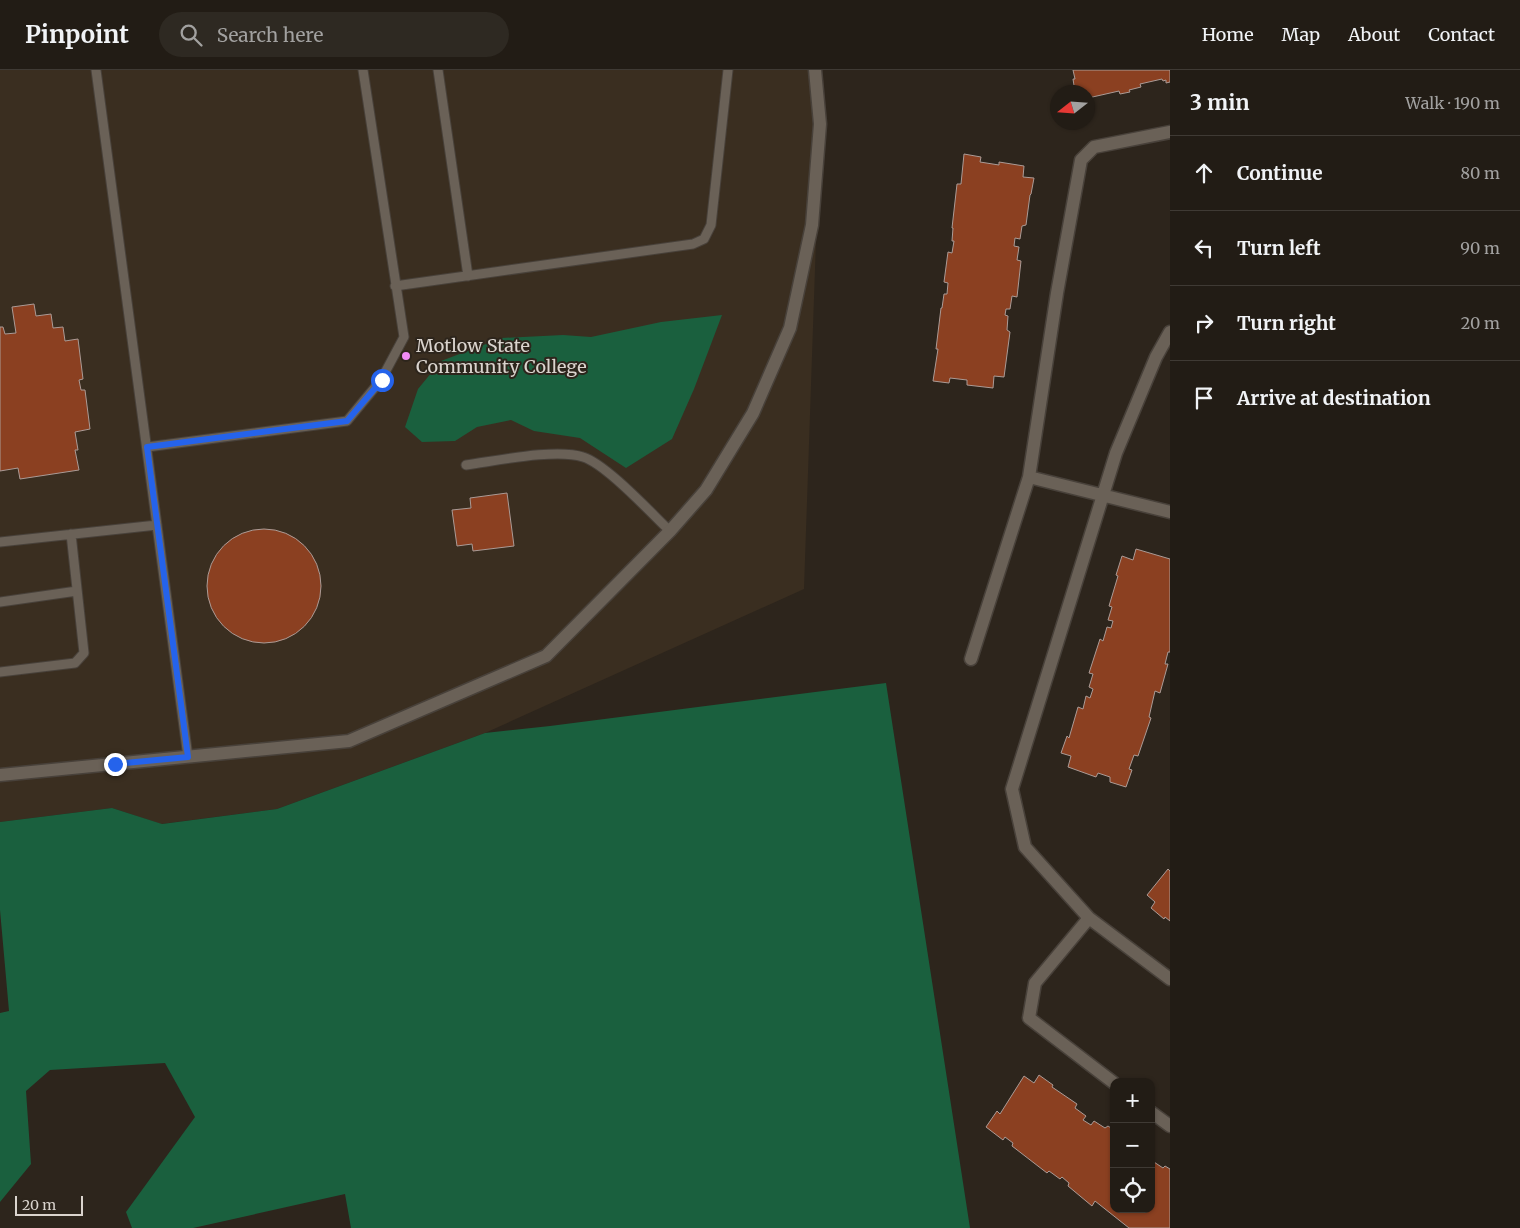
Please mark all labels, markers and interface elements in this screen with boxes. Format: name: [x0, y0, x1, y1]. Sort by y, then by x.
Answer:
search box: [159, 12, 509, 57]
text: Pinpoint: [25, 19, 129, 50]
icon: search: [177, 21, 205, 49]
text: Search here: [217, 23, 323, 47]
text: Home: [1202, 23, 1254, 46]
text: Map: [1282, 23, 1320, 46]
text: About: [1348, 23, 1400, 46]
text: Contact: [1428, 23, 1495, 46]
north arrow: [1050, 85, 1095, 130]
text: 3 min: [1190, 89, 1249, 116]
text: Walk · 190 m: [1405, 93, 1500, 113]
icon: ahead: [1190, 159, 1218, 187]
text: Continue: [1237, 161, 1323, 185]
text: 80 m: [1461, 163, 1500, 183]
icon: left: [1190, 234, 1218, 262]
text: Turn left: [1237, 236, 1321, 260]
text: 90 m: [1460, 238, 1500, 258]
icon: right: [1190, 309, 1218, 337]
text: Turn right: [1237, 311, 1336, 335]
text: 20 m: [1461, 313, 1500, 333]
place label: Motlow State Community College: [416, 334, 587, 378]
marker: Motlow State Community College: [400, 350, 412, 362]
route start: [371, 369, 394, 392]
icon: arrive: [1190, 384, 1218, 412]
text: Arrive at destination: [1237, 386, 1431, 410]
route end: [104, 753, 127, 776]
map controls: [1110, 1078, 1155, 1213]
button: +: [1110, 1078, 1155, 1123]
button: −: [1110, 1123, 1155, 1168]
button: locate: [1110, 1168, 1155, 1213]
scale bar: [15, 1193, 82, 1216]
text: 20 m: [22, 1196, 56, 1214]

